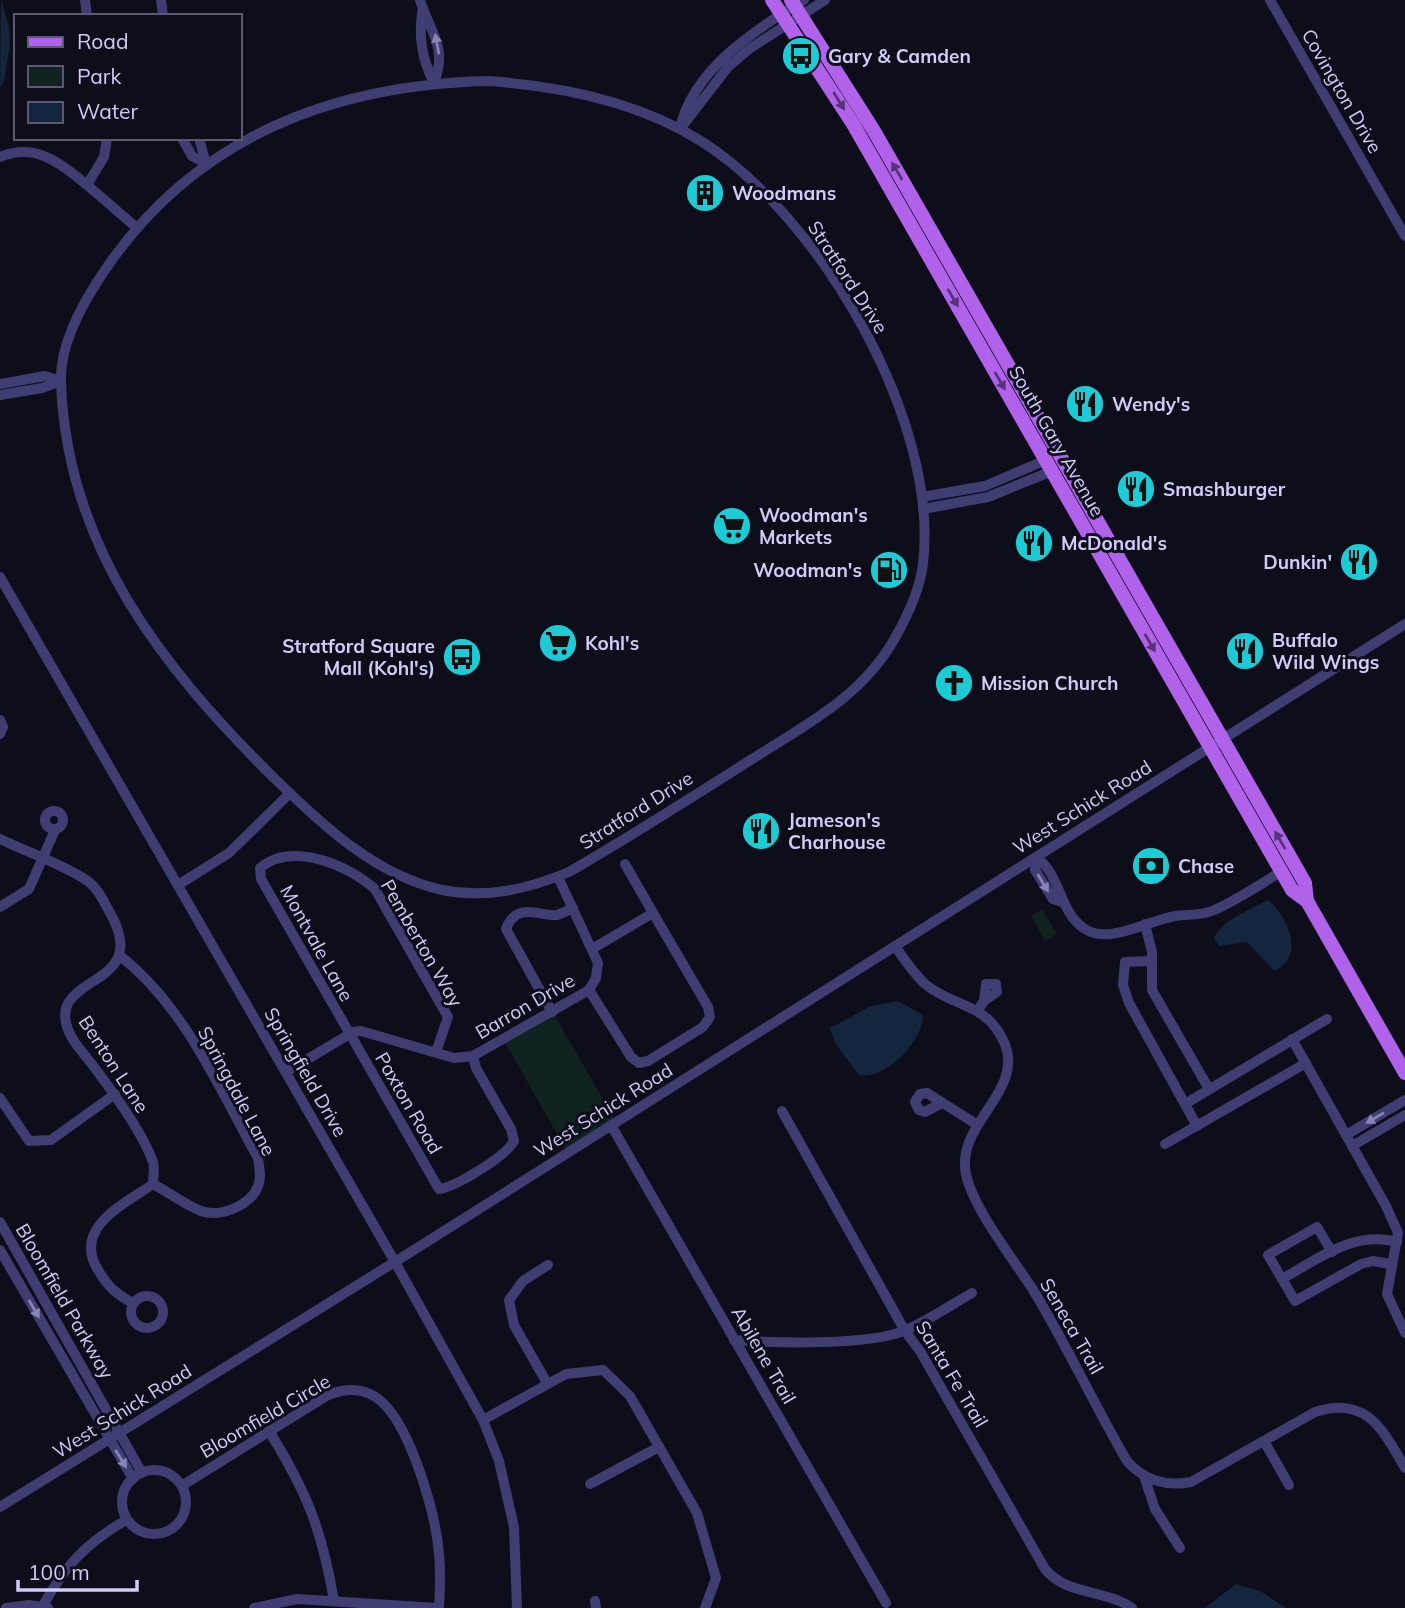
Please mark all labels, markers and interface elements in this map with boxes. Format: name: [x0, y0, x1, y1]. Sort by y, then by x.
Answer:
legend: [14, 14, 242, 140]
street label: Covington Drive: [1297, 25, 1387, 157]
text: Road: [77, 28, 128, 54]
one-way arrow: [431, 33, 442, 55]
bus stop icon: Gary & Camden: [780, 35, 822, 77]
place label: Gary & Camden: [828, 44, 971, 68]
text: Park: [77, 63, 121, 89]
one-way arrow: [832, 92, 845, 111]
text: Water: [77, 98, 138, 124]
one-way arrow: [891, 161, 903, 180]
building icon: Woodmans: [684, 172, 726, 214]
place label: Woodmans: [732, 181, 836, 205]
street label: Stratford Drive: [803, 216, 893, 338]
one-way arrow: [947, 288, 959, 308]
street label: South Gary Avenue: [1004, 361, 1110, 521]
one-way arrow: [994, 371, 1006, 390]
restaurant icon: Wendy's: [1064, 383, 1106, 425]
place label: Wendy's: [1112, 392, 1190, 416]
restaurant icon: Smashburger: [1115, 468, 1157, 510]
place label: Smashburger: [1163, 477, 1286, 501]
place label: Woodman's Markets: [759, 503, 868, 549]
supermarket icon: Woodman's Markets: [711, 505, 753, 547]
restaurant icon: McDonald's: [1013, 522, 1055, 564]
place label: McDonald's: [1061, 531, 1167, 555]
restaurant icon: Dunkin': [1338, 541, 1380, 583]
fuel station icon: Woodman's: [868, 549, 910, 591]
place label: Dunkin': [1263, 550, 1332, 574]
place label: Woodman's: [753, 558, 862, 582]
supermarket icon: Kohl's: [537, 622, 579, 664]
place label: Buffalo Wild Wings: [1272, 628, 1379, 674]
restaurant icon: Buffalo Wild Wings: [1224, 630, 1266, 672]
place label: Kohl's: [585, 631, 639, 655]
one-way arrow: [1144, 633, 1156, 653]
place label: Stratford Square Mall (Kohl's): [282, 634, 435, 680]
bus stop icon: Stratford Square Mall (Kohl's): [441, 636, 483, 678]
church icon: Mission Church: [933, 662, 975, 704]
place label: Mission Church: [981, 671, 1119, 695]
street label: West Schick Road: [1008, 755, 1156, 859]
street label: Stratford Drive: [575, 766, 697, 854]
place label: Jameson's Charhouse: [788, 808, 886, 854]
restaurant icon: Jameson's Charhouse: [740, 810, 782, 852]
one-way arrow: [1274, 830, 1286, 849]
bank icon: Chase: [1130, 845, 1172, 887]
place label: Chase: [1178, 854, 1234, 878]
one-way arrow: [1036, 874, 1049, 893]
street label: Pemberton Way: [376, 875, 468, 1011]
street label: Montvale Lane: [275, 881, 359, 1005]
street label: Barron Drive: [471, 968, 579, 1044]
street label: Springfield Drive: [259, 1003, 353, 1141]
street label: Benton Lane: [74, 1011, 154, 1117]
street label: Springdale Lane: [193, 1022, 281, 1160]
street label: Paxton Road: [370, 1048, 448, 1158]
street label: West Schick Road: [529, 1058, 677, 1162]
one-way arrow: [1366, 1111, 1385, 1124]
street label: Bloomfield Parkway: [11, 1219, 119, 1383]
street label: Seneca Trail: [1035, 1274, 1109, 1378]
one-way arrow: [28, 1300, 40, 1319]
street label: Abilene Trail: [726, 1302, 802, 1408]
street label: Santa Fe Trail: [911, 1316, 993, 1432]
street label: West Schick Road: [48, 1359, 196, 1463]
street label: Bloomfield Circle: [196, 1369, 334, 1463]
one-way arrow: [114, 1450, 127, 1469]
scale bar: [18, 1548, 136, 1592]
text: 100 m: [28, 1559, 90, 1585]

